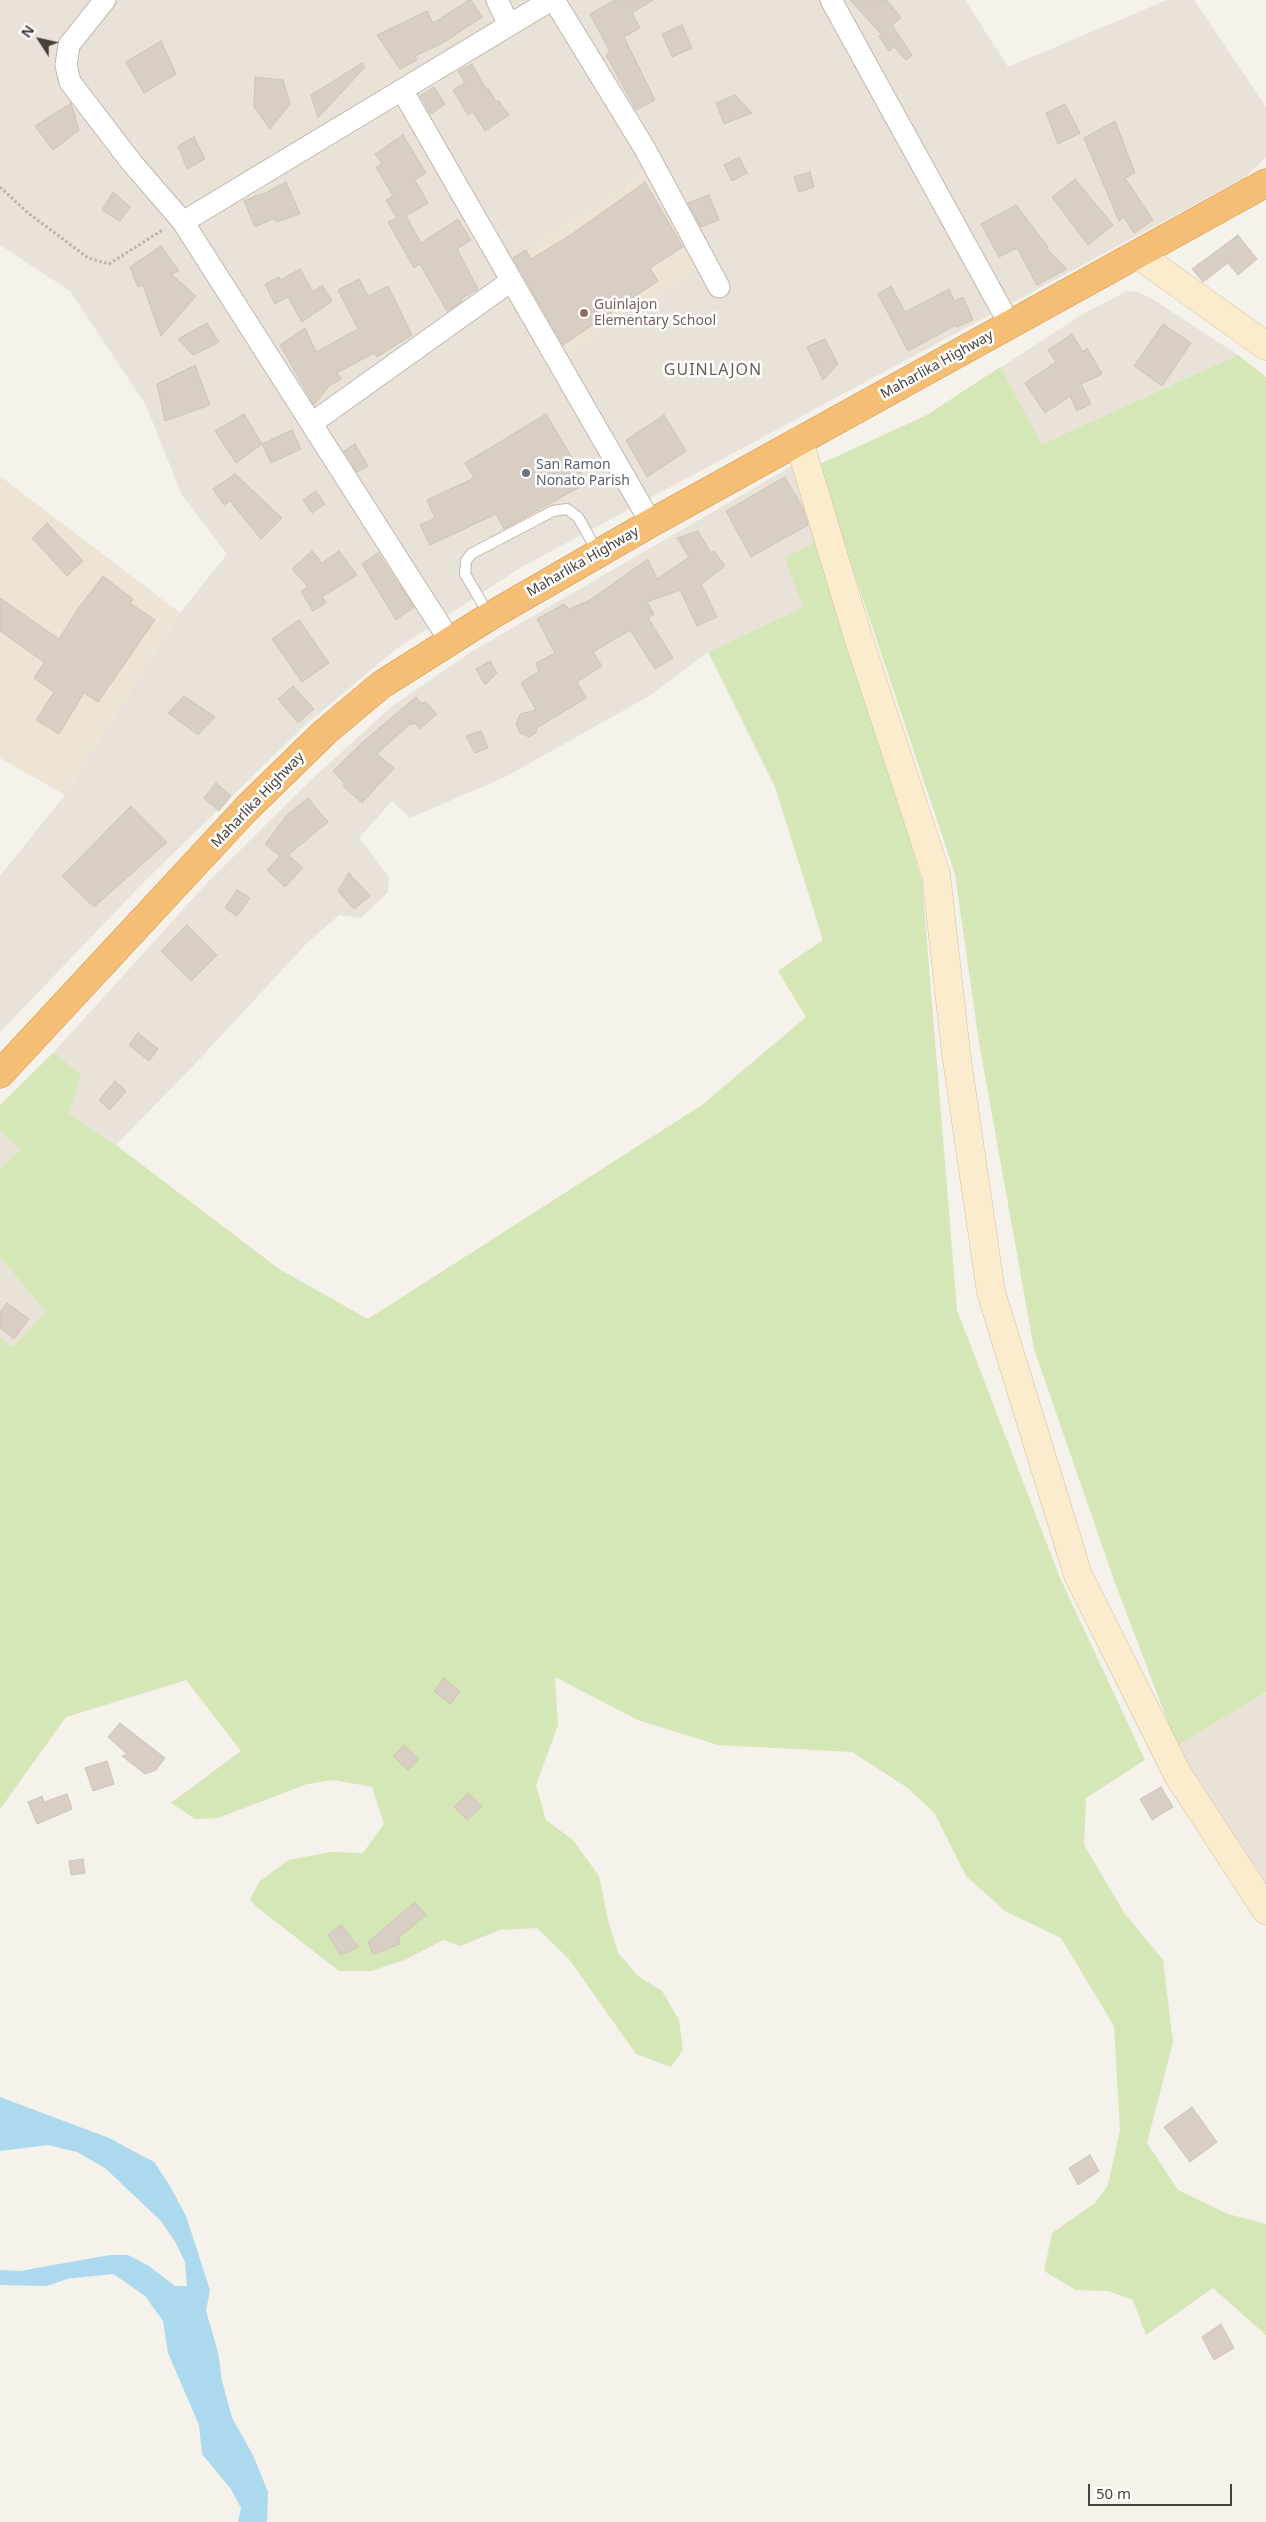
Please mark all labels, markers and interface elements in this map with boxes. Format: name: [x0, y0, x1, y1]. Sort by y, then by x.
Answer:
north arrow: [15, 15, 65, 65]
text: N: [16, 21, 38, 41]
place label: Guinlajon Elementary School: [594, 297, 716, 330]
marker: Guinlajon Elementary School: [578, 307, 590, 319]
street label: Maharlika Highway: [878, 327, 996, 403]
district label: GUINLAJON: [663, 360, 763, 380]
place label: San Ramon Nonato Parish: [536, 457, 630, 490]
marker: San Ramon Nonato Parish: [520, 467, 532, 479]
street label: Maharlika Highway: [524, 523, 642, 601]
street label: Maharlika Highway: [208, 749, 308, 851]
scale bar: [1091, 2474, 1235, 2506]
text: 50 m: [1096, 2483, 1131, 2503]

